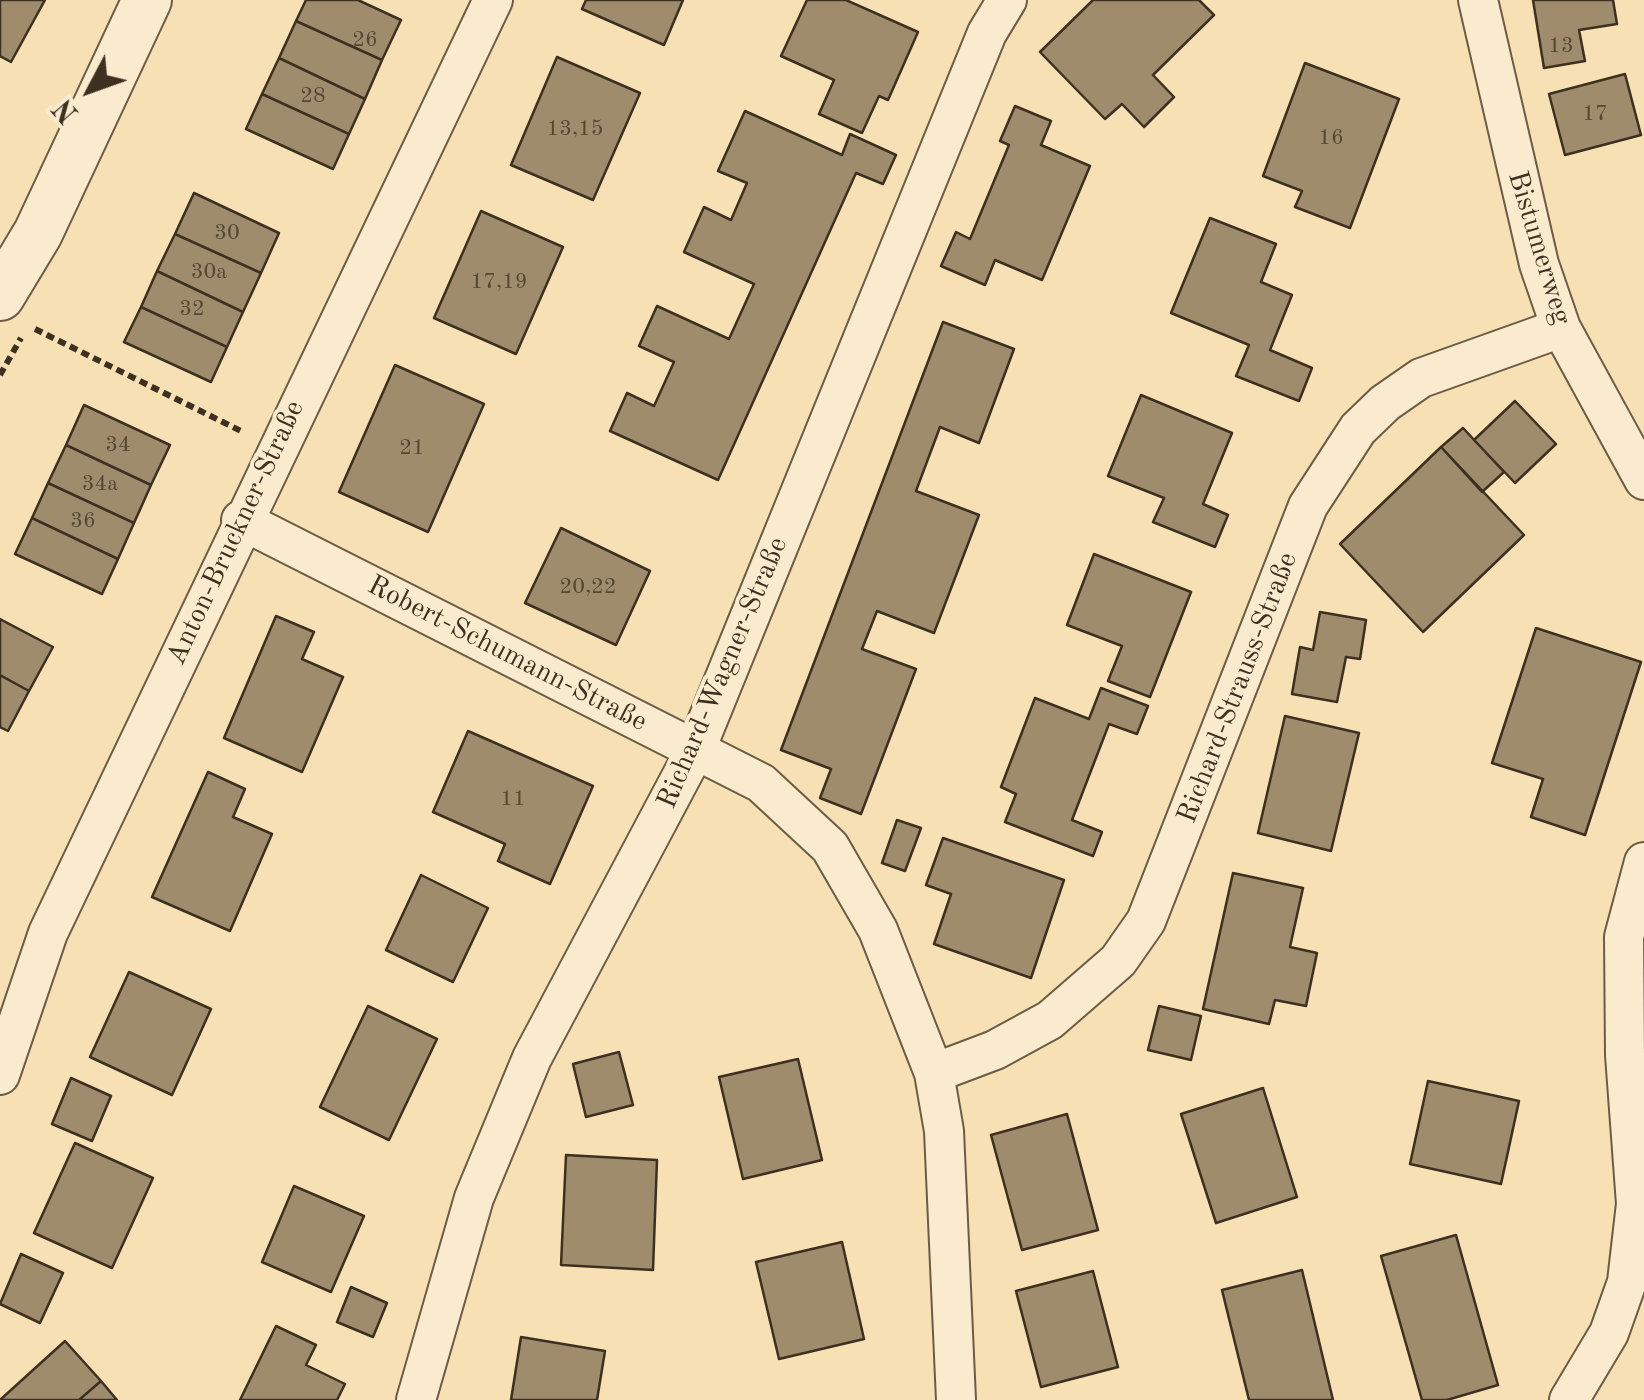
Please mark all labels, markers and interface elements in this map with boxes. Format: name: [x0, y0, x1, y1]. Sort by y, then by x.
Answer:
house number: 26: [352, 27, 378, 53]
house number: 13: [1548, 33, 1574, 59]
north arrow: [40, 40, 140, 140]
house number: 28: [300, 83, 326, 109]
text: N: [50, 92, 85, 127]
house number: 17: [1582, 101, 1608, 127]
house number: 13,15: [546, 116, 604, 142]
house number: 16: [1318, 125, 1344, 151]
street label: Bistumerweg: [1500, 167, 1578, 329]
house number: 30: [214, 220, 240, 246]
house number: 30a: [191, 259, 227, 285]
house number: 17,19: [470, 269, 528, 295]
house number: 32: [179, 296, 205, 322]
street label: Anton-Bruckner-Straße: [160, 395, 312, 671]
house number: 34: [105, 432, 131, 458]
house number: 21: [399, 435, 425, 461]
house number: 34a: [82, 471, 118, 497]
house number: 36: [70, 508, 96, 534]
street label: Richard-Wagner-Straße: [651, 532, 795, 814]
street label: Richard-Strauss-Straße: [1171, 548, 1305, 828]
street label: Robert-Schumann-Straße: [362, 569, 652, 739]
house number: 20,22: [559, 574, 617, 600]
house number: 11: [500, 786, 526, 812]

